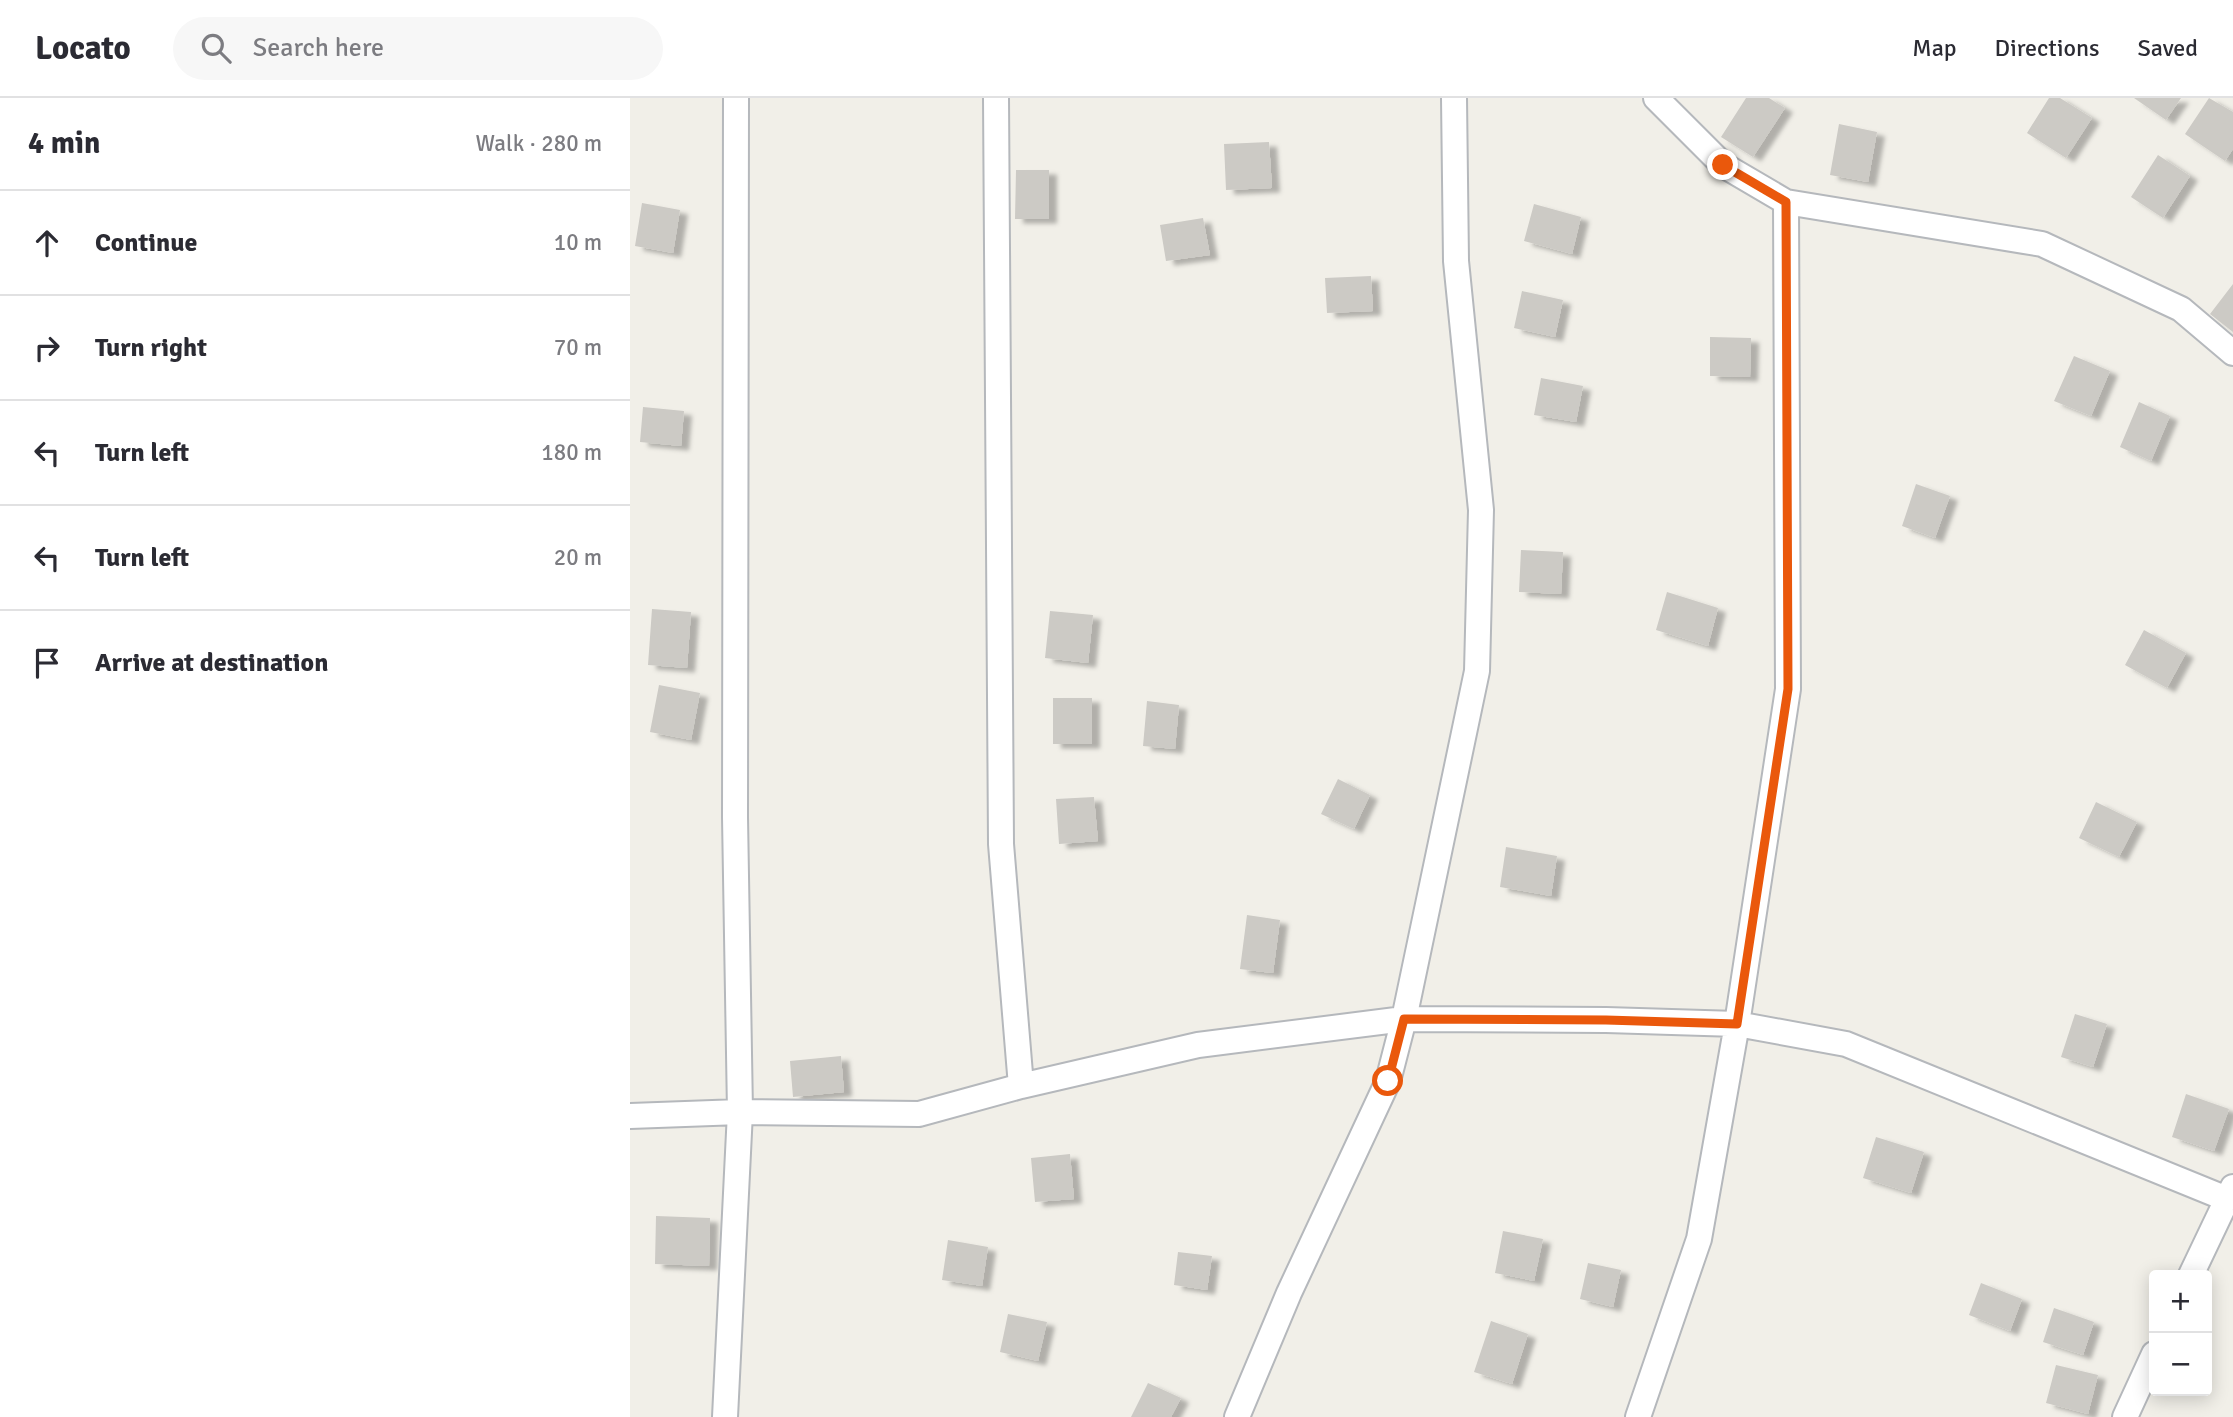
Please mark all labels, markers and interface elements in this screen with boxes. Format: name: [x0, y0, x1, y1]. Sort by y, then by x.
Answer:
search box: [173, 17, 663, 80]
text: Locato: [35, 28, 131, 69]
icon: search: [197, 29, 235, 67]
text: Search here: [253, 32, 384, 64]
text: Map: [1912, 33, 1957, 63]
text: Directions: [1995, 33, 2100, 63]
text: Saved: [2138, 33, 2198, 63]
text: 4 min: [28, 125, 100, 162]
text: Walk · 280 m: [476, 129, 602, 158]
route end: [1707, 149, 1738, 180]
icon: ahead: [28, 224, 66, 262]
text: Continue: [95, 227, 197, 259]
text: 10 m: [554, 228, 602, 257]
icon: right: [28, 329, 66, 367]
text: Turn right: [95, 332, 207, 364]
text: 70 m: [554, 333, 602, 362]
icon: left: [28, 434, 66, 472]
text: Turn left: [95, 437, 189, 469]
text: 180 m: [541, 438, 602, 467]
icon: left: [28, 539, 66, 577]
text: Turn left: [95, 542, 189, 574]
text: 20 m: [554, 543, 602, 572]
icon: arrive: [28, 644, 66, 682]
text: Arrive at destination: [95, 647, 328, 679]
route start: [1372, 1065, 1403, 1096]
map controls: [2149, 1270, 2212, 1396]
button: +: [2149, 1270, 2212, 1333]
button: −: [2149, 1333, 2212, 1396]

